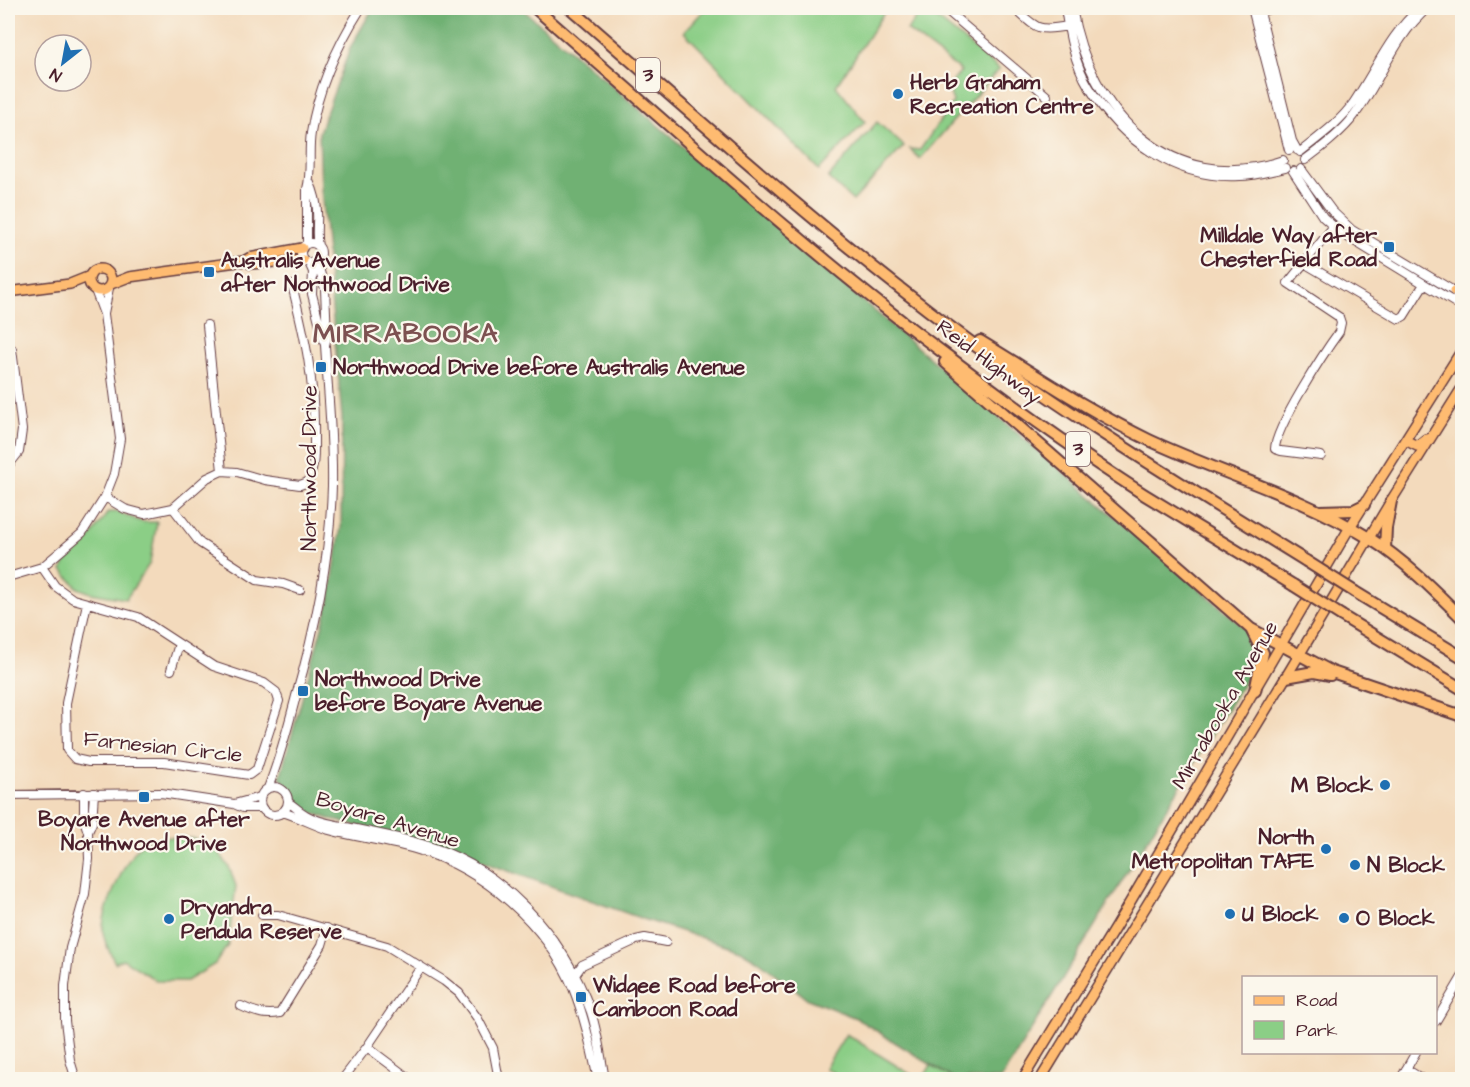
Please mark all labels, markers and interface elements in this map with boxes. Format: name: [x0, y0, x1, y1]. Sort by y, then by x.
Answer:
north arrow: [33, 33, 93, 93]
road number: 3: [636, 58, 660, 92]
text: N: [46, 63, 66, 87]
place label: Herb Graham Recreation Centre: [910, 68, 1094, 121]
marker: Herb Graham Recreation Centre: [891, 87, 905, 101]
place label: Milldale Way after Chesterfield Road: [1200, 221, 1377, 274]
marker: Milldale Way after Chesterfield Road: [1382, 240, 1396, 254]
place label: Australis Avenue after Northwood Drive: [220, 246, 451, 299]
marker: Australis Avenue after Northwood Drive: [202, 265, 216, 279]
street label: Reid Highway: [929, 313, 1048, 413]
district label: MIRRABOOKA: [313, 315, 499, 353]
place label: Northwood Drive before Australis Avenue: [333, 353, 746, 382]
marker: Northwood Drive before Australis Avenue: [314, 360, 328, 374]
street label: Northwood Drive: [295, 385, 324, 551]
road number: 3: [1066, 432, 1090, 466]
street label: Mirrabooka Avenue: [1165, 615, 1285, 795]
place label: Northwood Drive before Boyare Avenue: [315, 665, 543, 721]
marker: Northwood Drive before Boyare Avenue: [296, 684, 310, 698]
street label: Farnesian Circle: [82, 724, 244, 770]
place label: M Block: [1291, 771, 1373, 800]
marker: M Block: [1378, 778, 1392, 792]
street label: Boyare Avenue: [312, 784, 463, 857]
marker: Boyare Avenue after Northwood Drive: [137, 790, 151, 804]
place label: Boyare Avenue after Northwood Drive: [38, 805, 250, 858]
place label: North Metropolitan TAFE: [1132, 823, 1315, 877]
marker: North Metropolitan TAFE: [1319, 842, 1333, 856]
place label: N Block: [1367, 851, 1445, 880]
marker: N Block: [1348, 858, 1362, 872]
place label: Dryandra Pendula Reserve: [181, 893, 343, 946]
place label: U Block: [1242, 900, 1319, 929]
place label: O Block: [1356, 904, 1435, 933]
marker: U Block: [1223, 907, 1237, 921]
marker: O Block: [1337, 911, 1351, 925]
marker: Dryandra Pendula Reserve: [162, 912, 176, 926]
place label: Widgee Road before Camboon Road: [592, 971, 796, 1024]
legend: [1242, 976, 1437, 1054]
text: Road: [1296, 988, 1337, 1013]
marker: Widgee Road before Camboon Road: [574, 990, 588, 1004]
text: Park: [1296, 1018, 1338, 1043]

